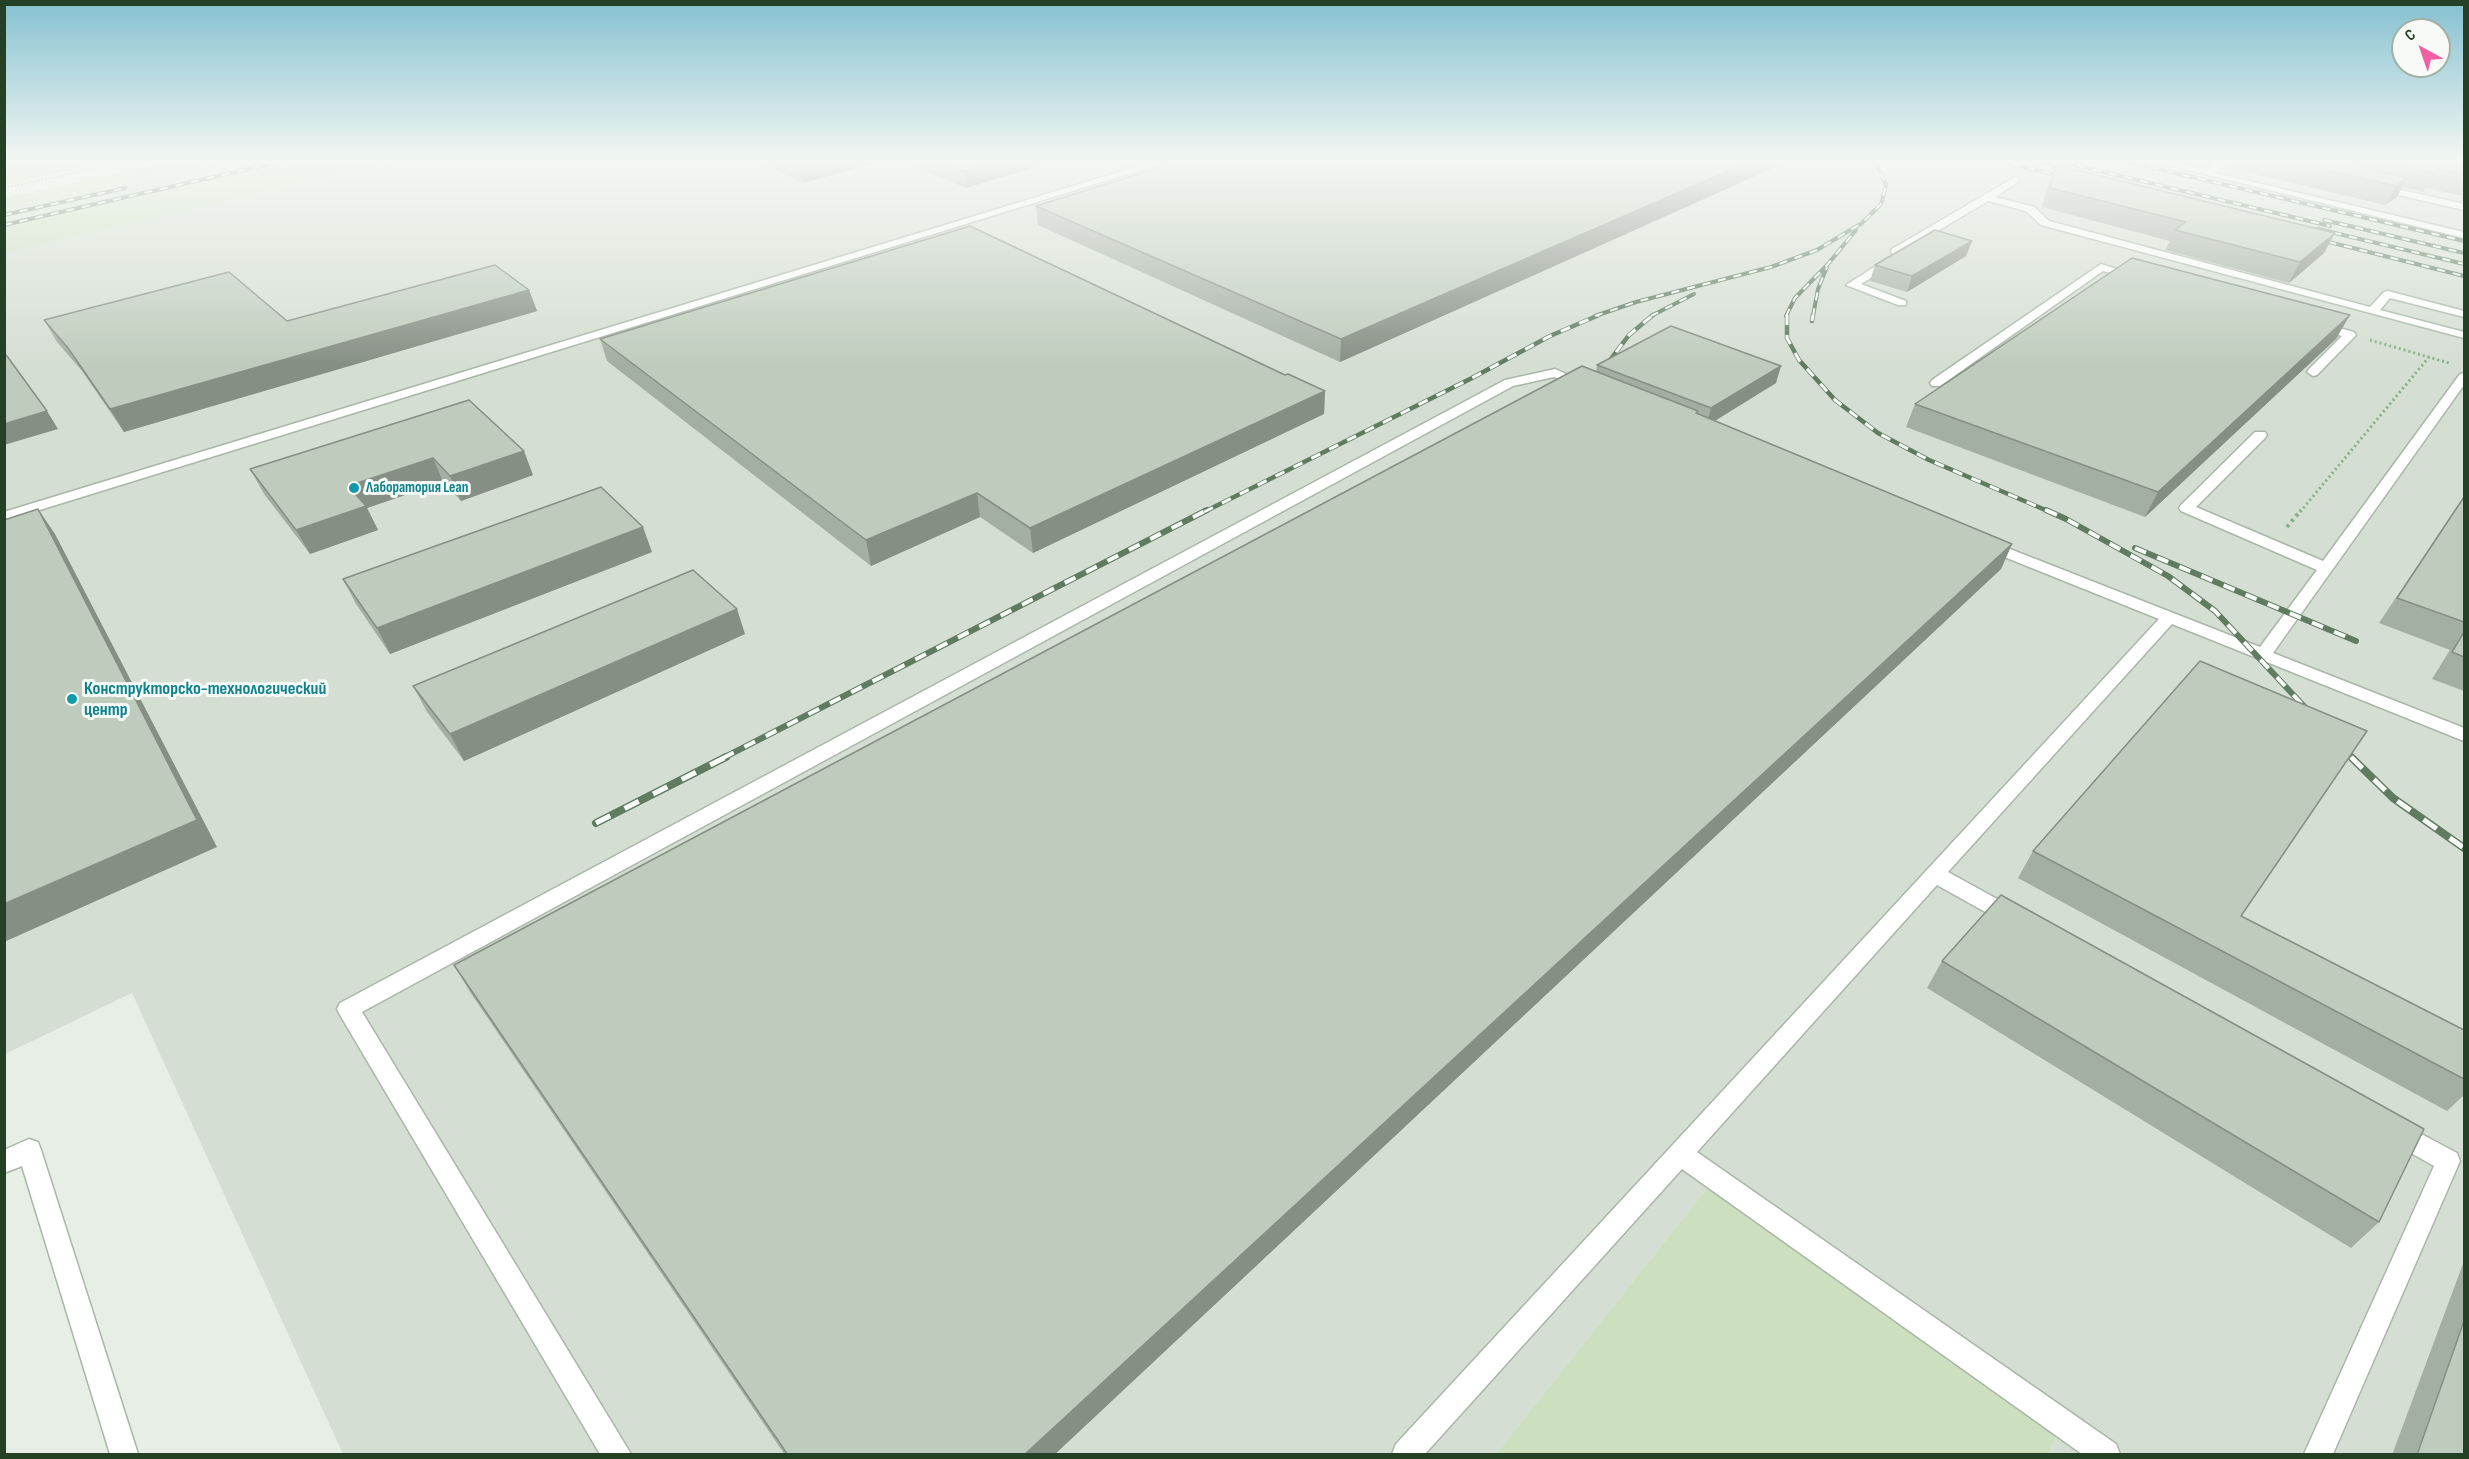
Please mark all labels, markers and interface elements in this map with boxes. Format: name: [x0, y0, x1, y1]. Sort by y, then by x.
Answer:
north arrow: [2391, 18, 2451, 78]
text: С: [2401, 25, 2420, 45]
place label: Лаборатория Lean: [366, 479, 468, 497]
marker: Лаборатория Lean: [347, 481, 361, 495]
place label: Конструкторско-технологический центр: [84, 678, 326, 720]
marker: Конструкторско-технологический центр: [65, 692, 79, 706]

